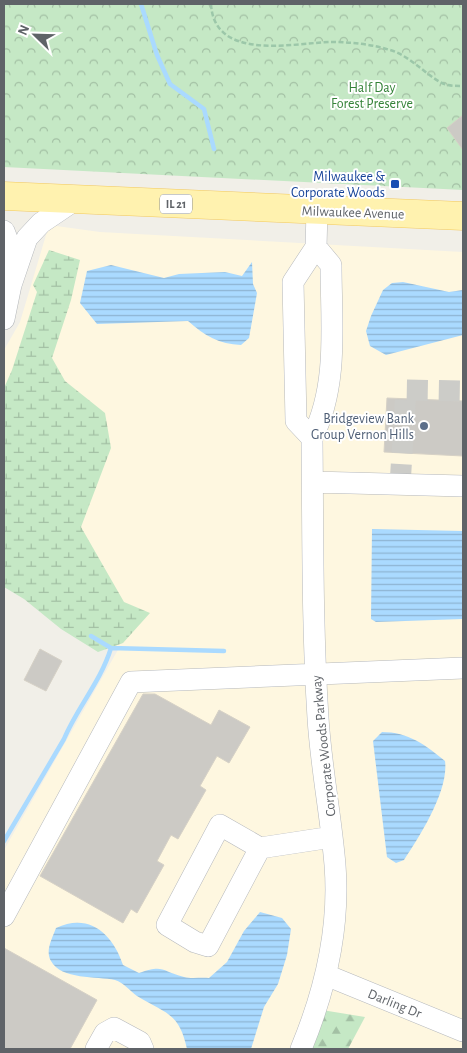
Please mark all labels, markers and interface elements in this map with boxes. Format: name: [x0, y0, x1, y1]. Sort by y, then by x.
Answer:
north arrow: [10, 10, 60, 60]
text: N: [16, 23, 32, 38]
park label: Half Day Forest Preserve: [331, 81, 413, 111]
place label: Milwaukee & Corporate Woods: [291, 170, 385, 200]
marker: Milwaukee & Corporate Woods: [389, 178, 401, 190]
road number: IL 21: [160, 194, 192, 213]
street label: Milwaukee Avenue: [301, 204, 405, 222]
place label: Bridgeview Bank Group Vernon Hills: [311, 412, 415, 442]
marker: Bridgeview Bank Group Vernon Hills: [418, 420, 430, 432]
street label: Corporate Woods Parkway: [310, 675, 338, 817]
street label: Darling Dr: [366, 987, 424, 1021]

